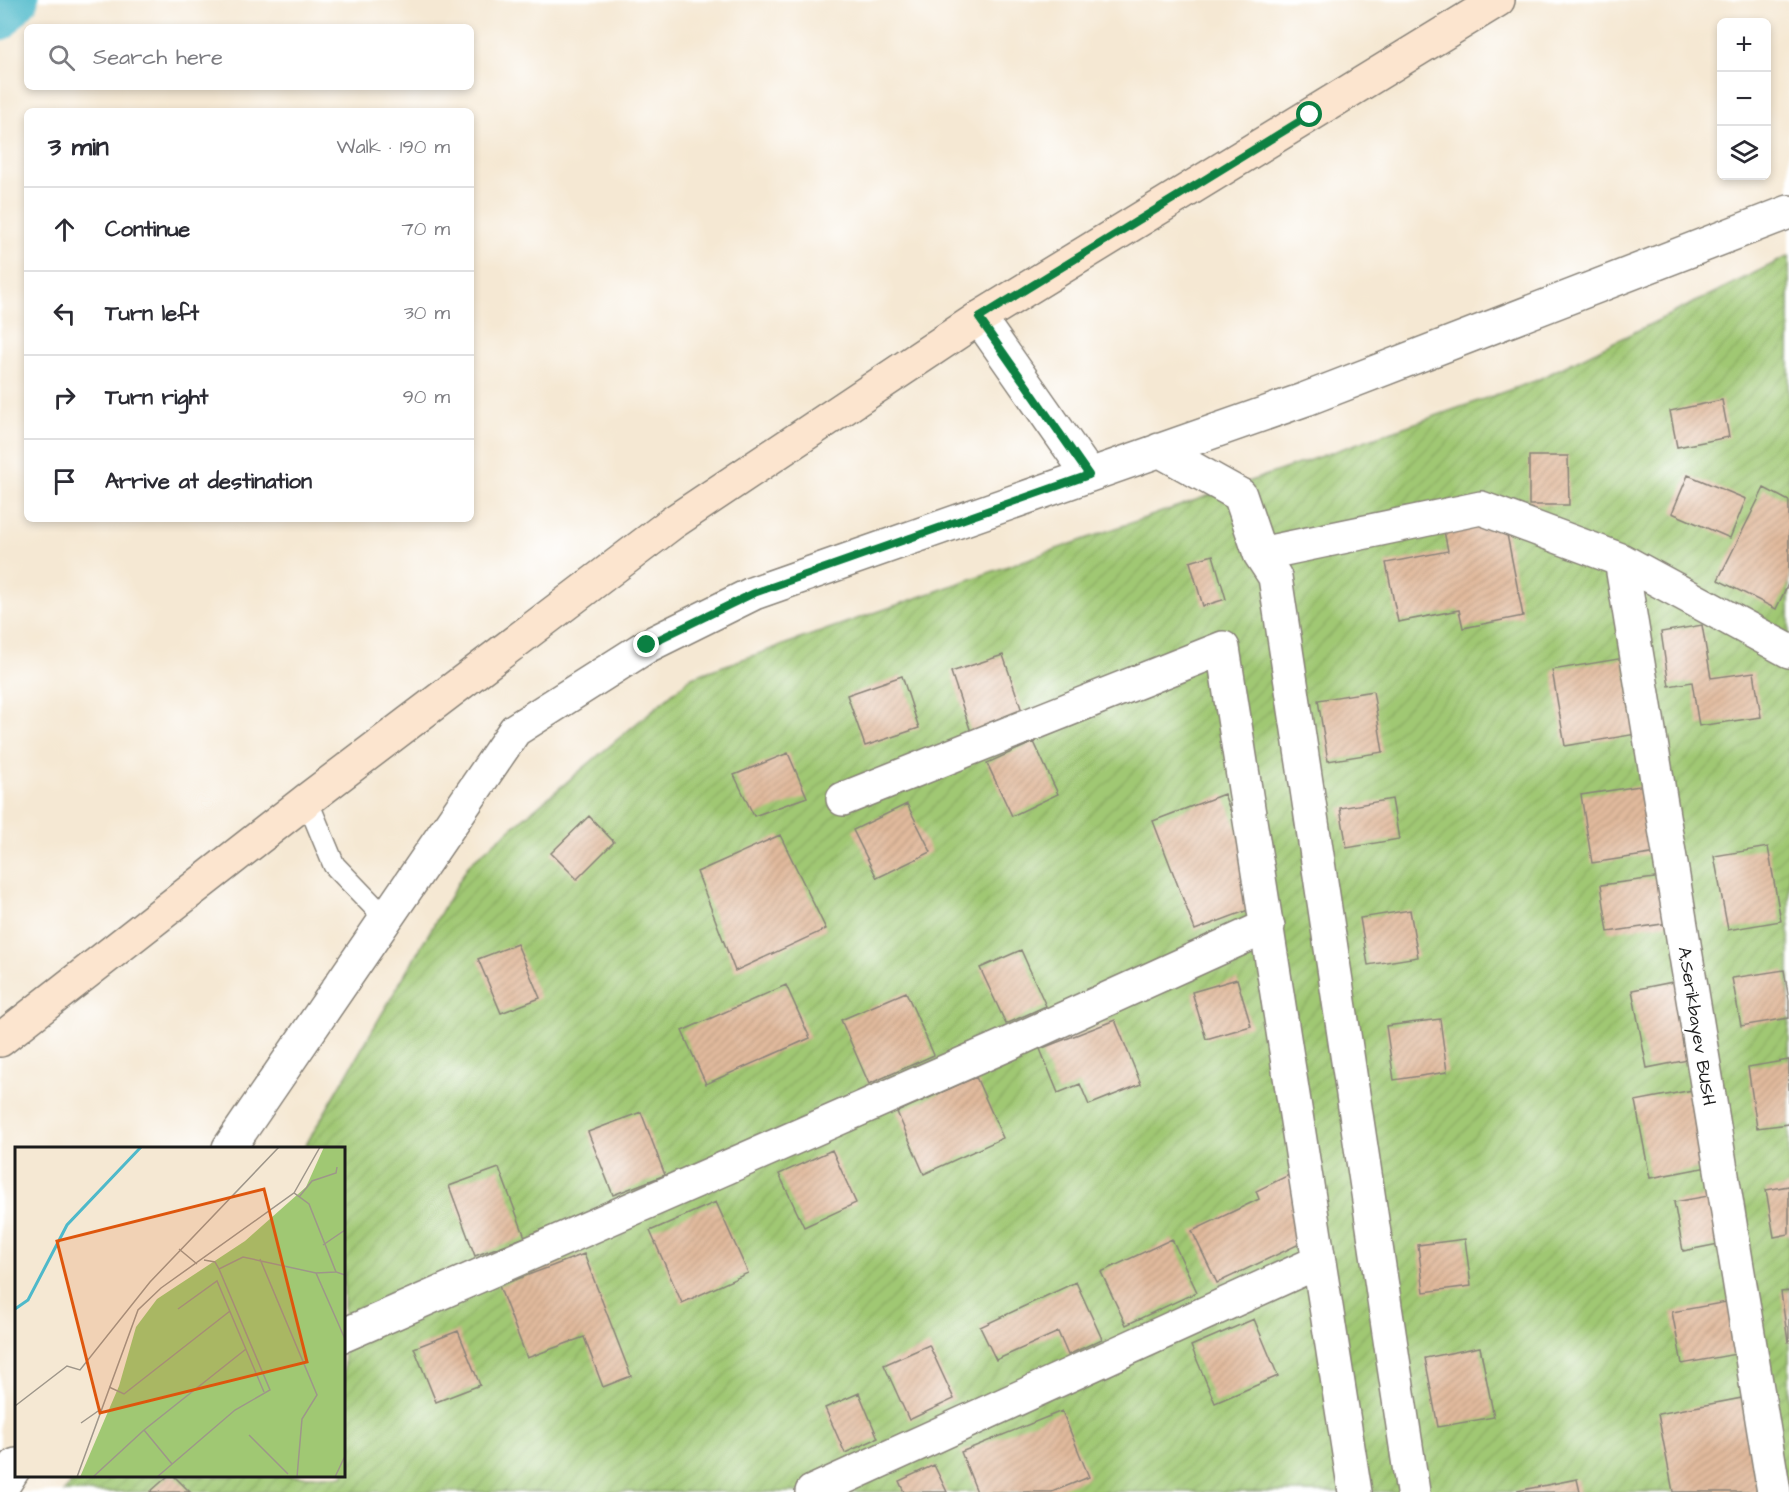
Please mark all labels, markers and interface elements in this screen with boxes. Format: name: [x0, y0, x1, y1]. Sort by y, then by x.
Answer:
map controls: [1717, 18, 1771, 180]
button: +: [1717, 18, 1771, 72]
search box: [24, 24, 474, 90]
icon: search: [45, 41, 78, 74]
text: Search here: [93, 42, 223, 73]
button: −: [1717, 72, 1771, 126]
route start: [1296, 101, 1322, 127]
button: layers: [1717, 126, 1771, 180]
text: 3 min: [48, 129, 109, 165]
text: Walk · 190 m: [337, 133, 450, 161]
icon: ahead: [48, 213, 81, 246]
text: Continue: [105, 214, 190, 245]
text: 70 m: [402, 215, 450, 243]
icon: left: [48, 297, 81, 330]
text: Turn left: [105, 298, 199, 329]
text: 30 m: [404, 299, 450, 327]
icon: right: [48, 381, 81, 414]
text: Turn right: [105, 382, 208, 413]
text: 90 m: [402, 383, 450, 411]
icon: arrive: [48, 465, 81, 498]
text: Arrive at destination: [105, 466, 312, 497]
route end: [633, 631, 659, 657]
street label: A,Serikbayev BUSH: [1671, 945, 1721, 1108]
inset map: [15, 1147, 345, 1477]

